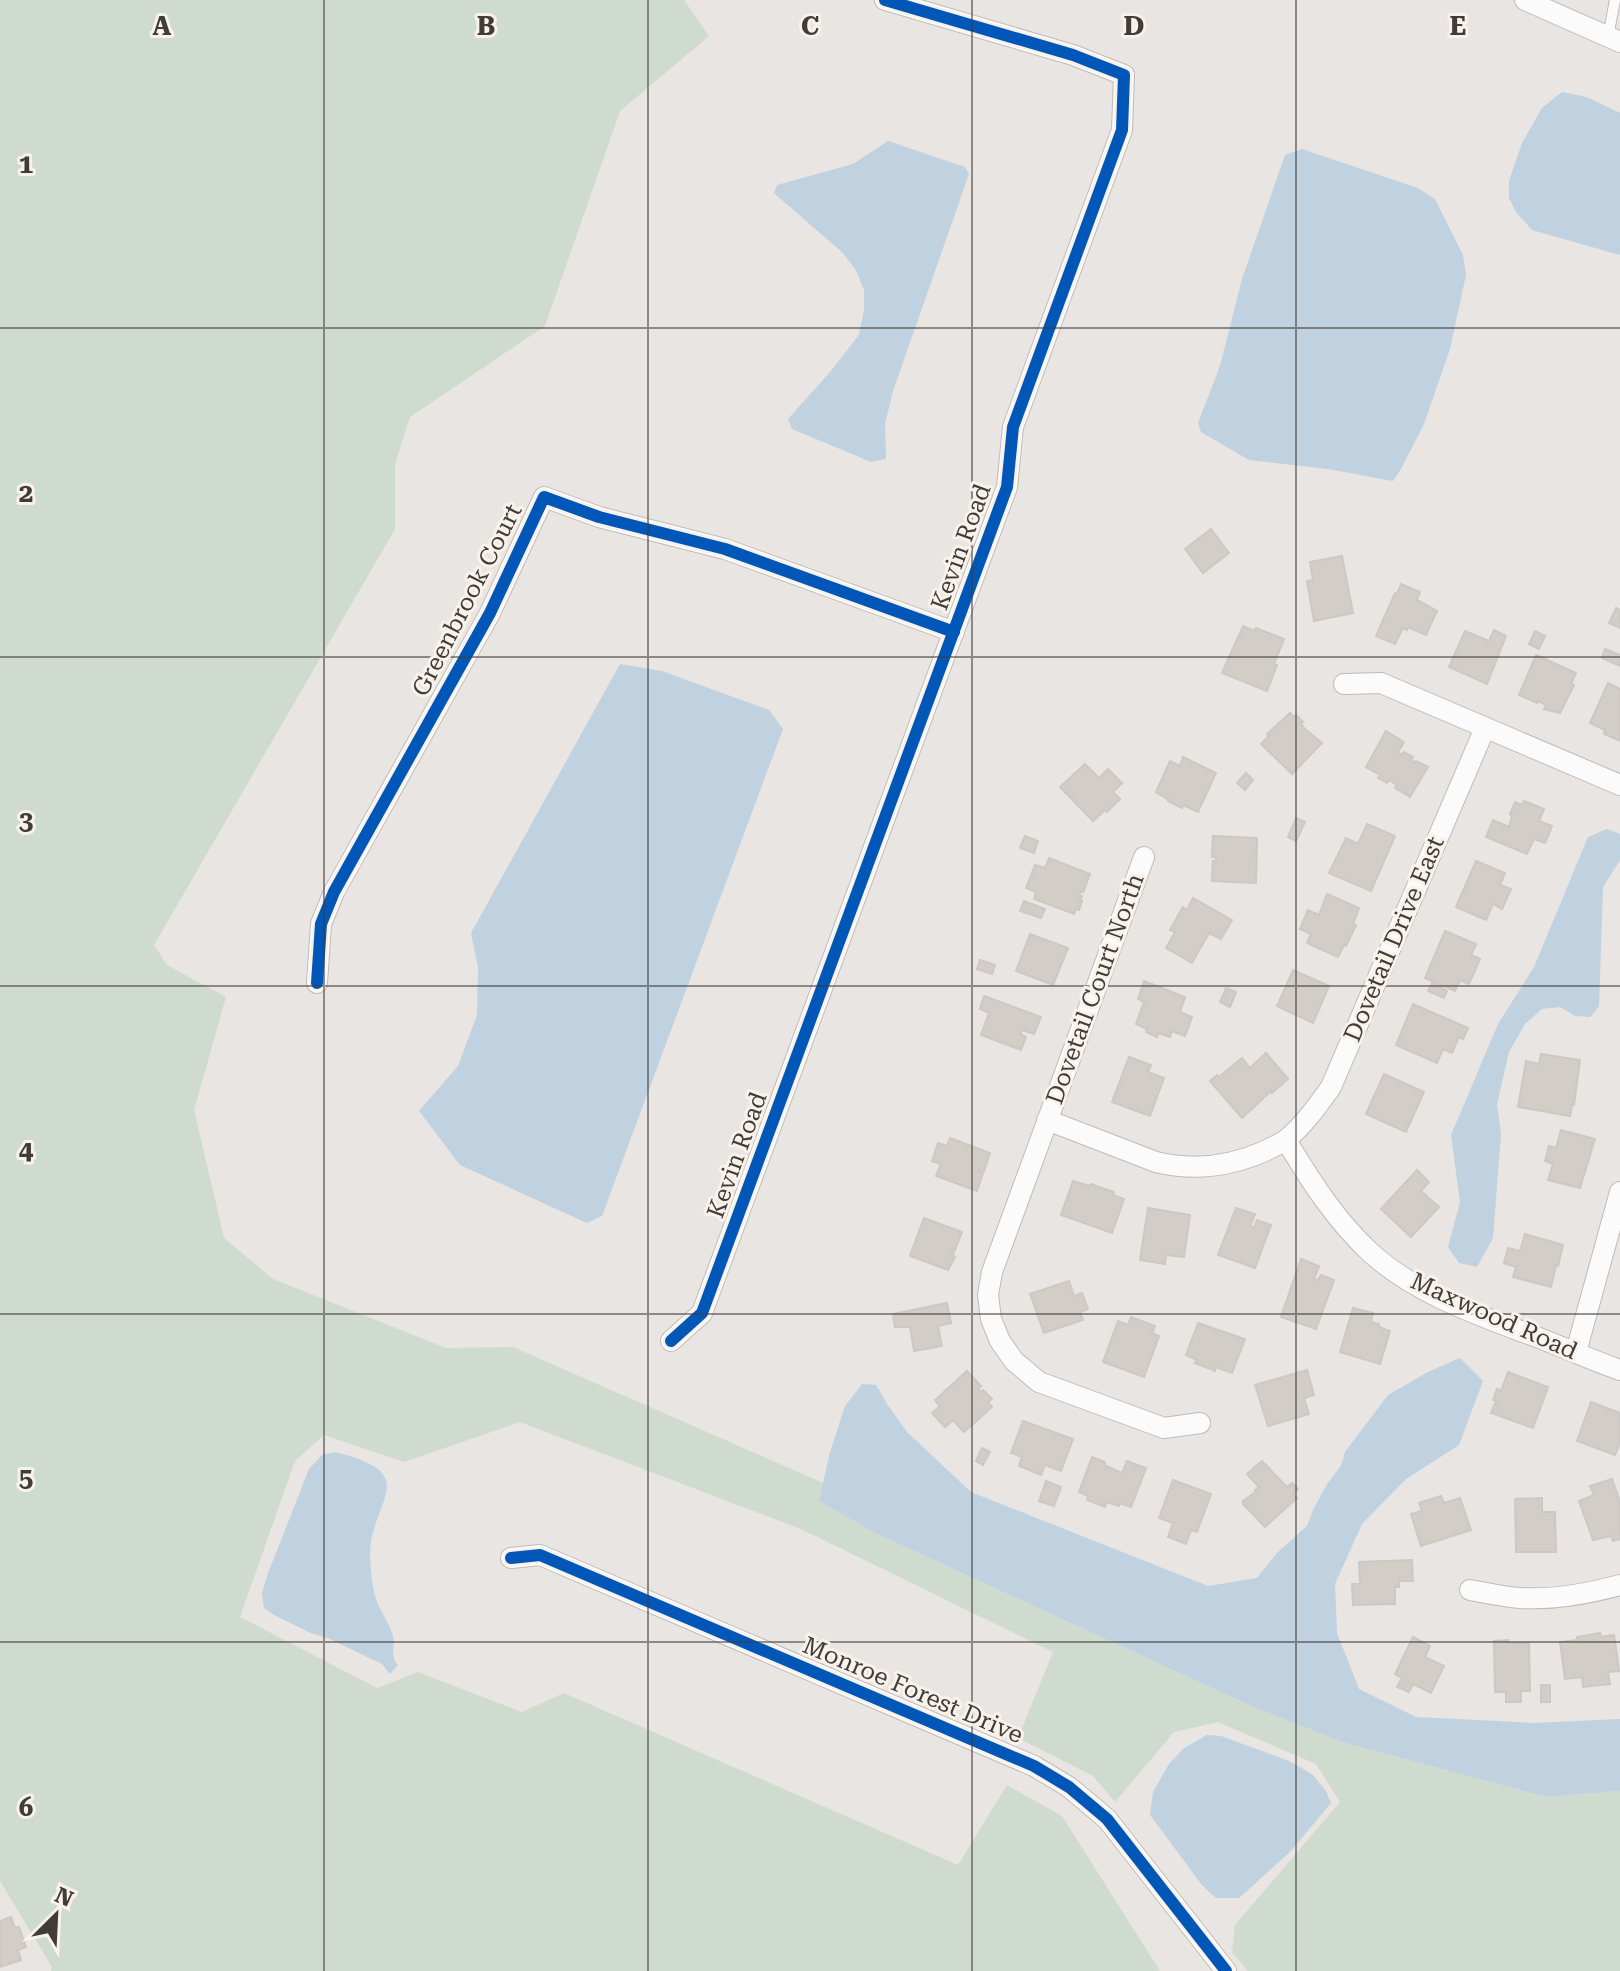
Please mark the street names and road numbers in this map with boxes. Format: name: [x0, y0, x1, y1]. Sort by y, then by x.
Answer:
street label: Kevin Road: [925, 480, 997, 614]
street label: Greenbrook Court: [406, 499, 528, 701]
street label: Dovetail Drive East: [1338, 832, 1450, 1046]
street label: Dovetail Court North: [1040, 870, 1150, 1108]
street label: Kevin Road: [701, 1088, 773, 1222]
street label: Maxwood Road: [1406, 1267, 1582, 1365]
street label: Monroe Forest Drive: [799, 1631, 1027, 1749]

